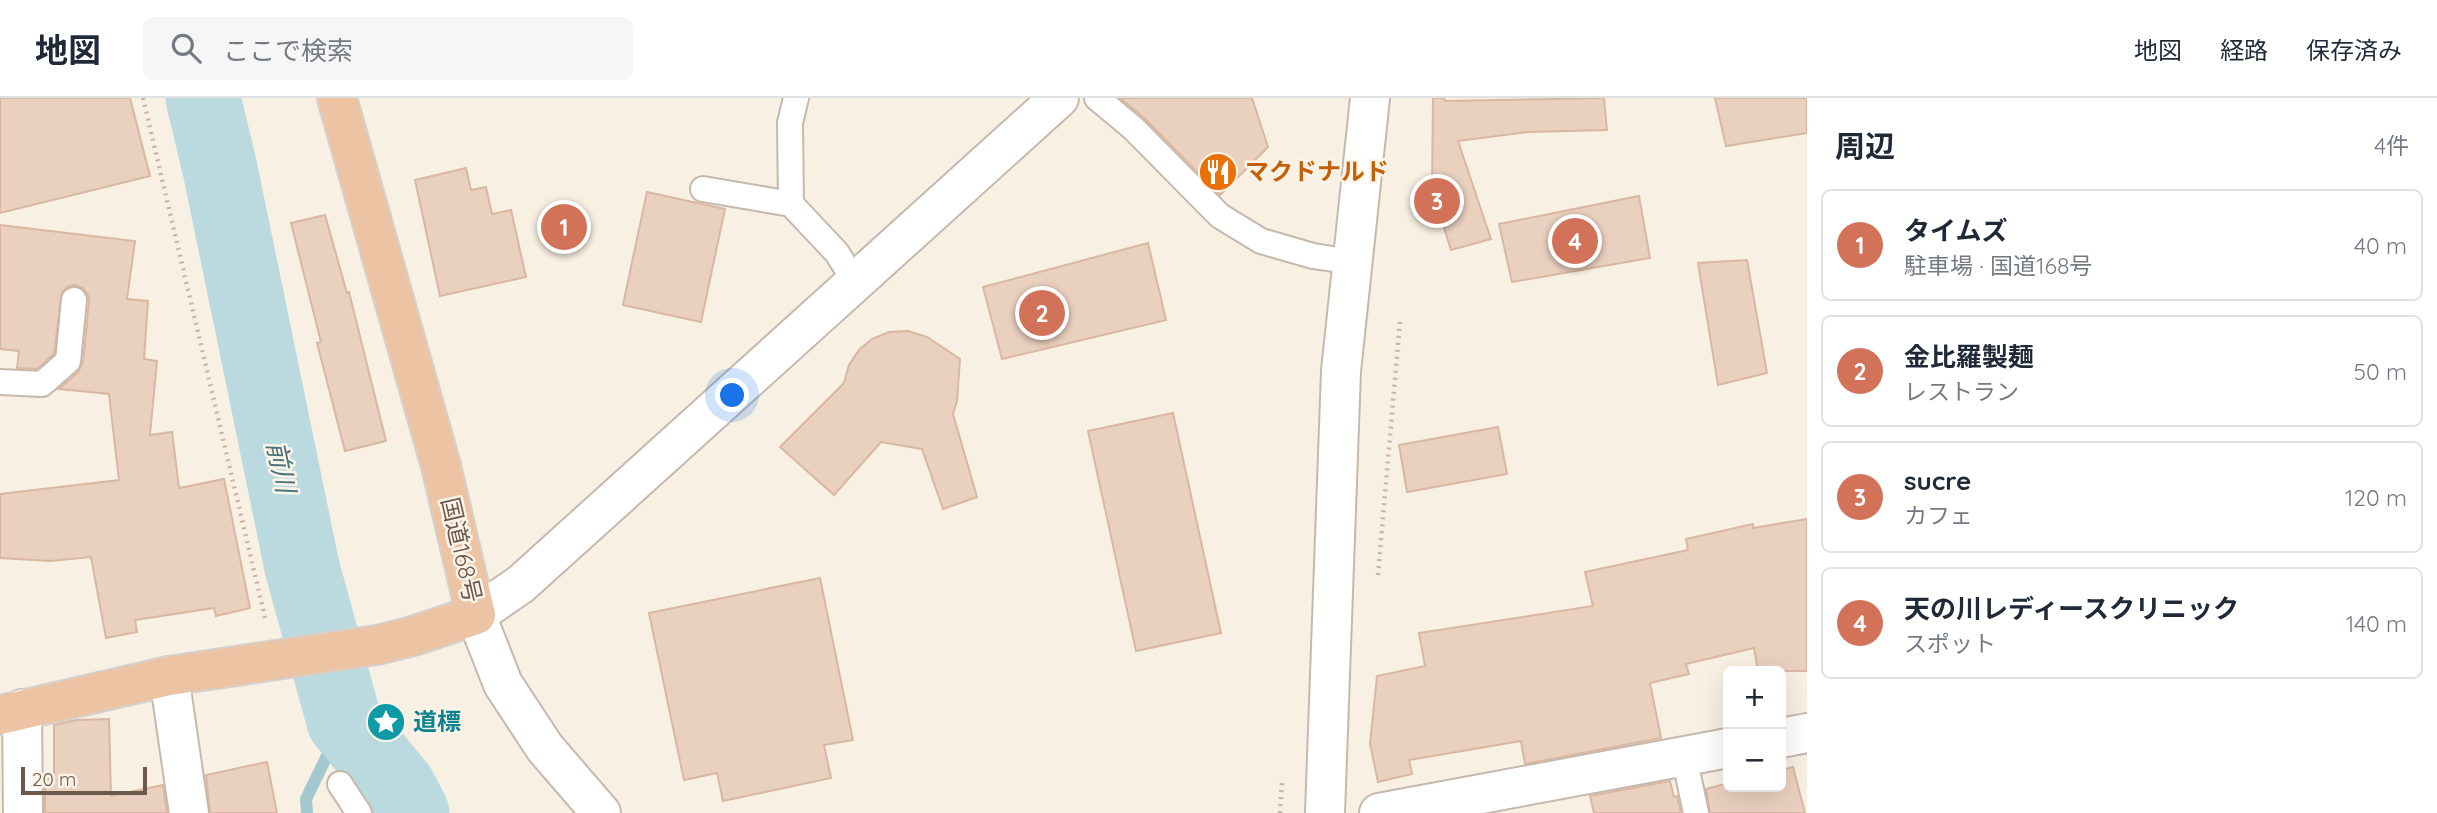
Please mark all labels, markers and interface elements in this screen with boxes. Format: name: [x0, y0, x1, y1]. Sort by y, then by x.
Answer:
search box: [143, 17, 633, 80]
text: 地図: [35, 29, 101, 70]
icon: search: [167, 29, 205, 67]
text: ここで検索: [223, 34, 353, 67]
text: 地図: [2134, 35, 2182, 65]
text: 経路: [2220, 35, 2268, 65]
text: 保存済み: [2306, 35, 2402, 65]
text: 周辺: [1835, 127, 1895, 165]
text: 4件: [2374, 131, 2409, 160]
restaurant icon: マクドナルド: [1197, 151, 1239, 193]
place label: マクドナルド: [1245, 156, 1389, 186]
pin: 3: [1414, 175, 1460, 227]
pin: 1: [541, 201, 587, 253]
text: タイムズ: [1904, 214, 2007, 247]
pin: 4: [1552, 215, 1598, 267]
text: 1: [1856, 231, 1864, 260]
text: 40 m: [2354, 231, 2407, 260]
text: 駐車場 · 国道168号: [1904, 251, 2092, 280]
pin: 2: [1019, 287, 1065, 339]
text: 金比羅製麺: [1904, 340, 2034, 373]
text: 2: [1853, 357, 1867, 386]
text: 50 m: [2354, 357, 2407, 386]
text: レストラン: [1904, 377, 2019, 406]
your location: [715, 378, 749, 412]
water label: 前川: [260, 438, 304, 499]
text: sucre: [1904, 464, 1971, 497]
text: 3: [1854, 483, 1866, 512]
text: 120 m: [2345, 483, 2407, 512]
street label: 国道168号: [435, 494, 489, 605]
text: カフェ: [1904, 501, 1973, 530]
text: 天の川レディースクリニック: [1904, 592, 2239, 625]
text: 4: [1853, 609, 1867, 638]
text: 140 m: [2346, 609, 2407, 638]
text: スポット: [1904, 629, 1996, 658]
map controls: [1723, 666, 1786, 792]
button: +: [1723, 666, 1786, 729]
place icon: 道標: [365, 701, 407, 743]
place label: 道標: [413, 706, 461, 736]
button: −: [1723, 729, 1786, 792]
scale bar: [21, 764, 147, 796]
text: 20 m: [32, 767, 76, 791]

